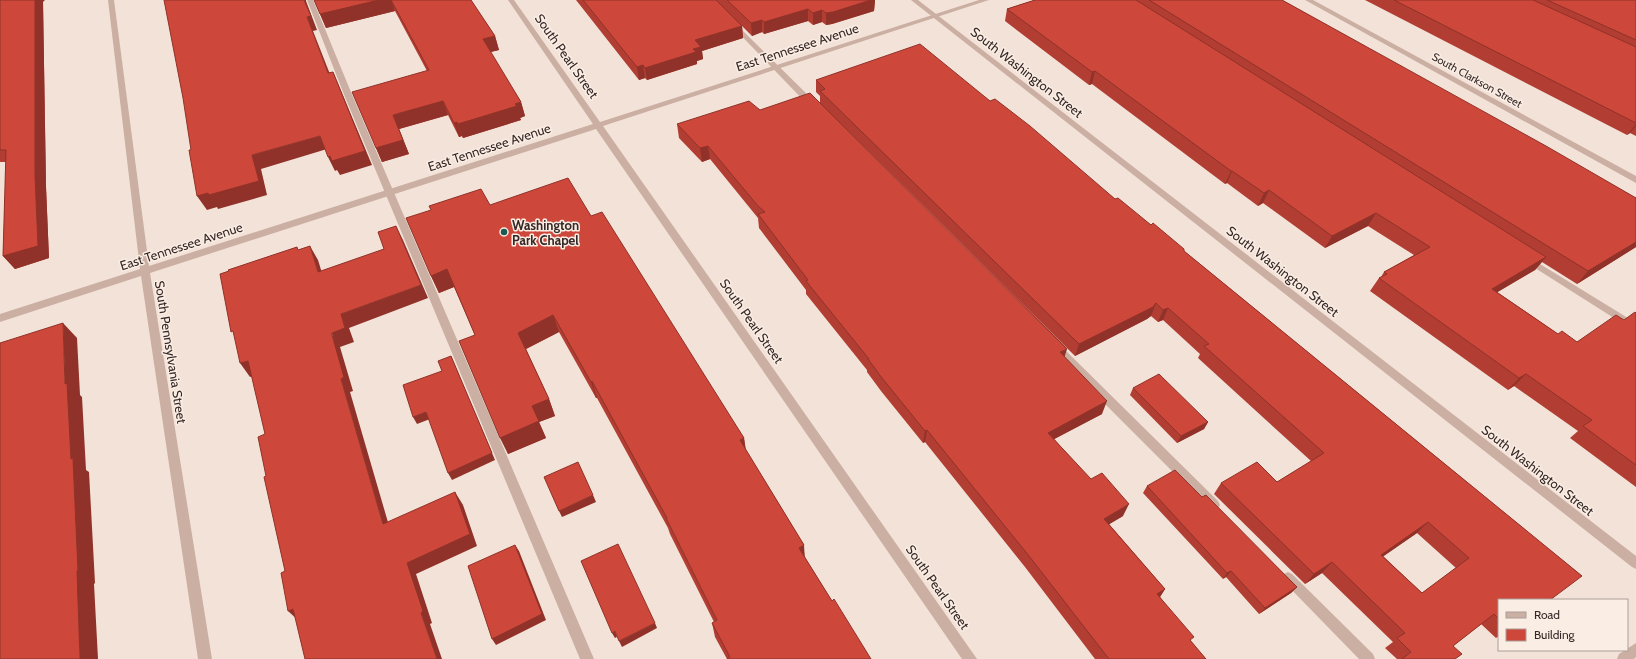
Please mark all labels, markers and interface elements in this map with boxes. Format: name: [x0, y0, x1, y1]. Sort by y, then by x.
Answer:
street label: South Pearl Street: [532, 11, 602, 102]
street label: East Tennessee Avenue: [734, 19, 861, 74]
street label: South Washington Street: [968, 23, 1087, 121]
street label: South Clarkson Street: [1429, 49, 1525, 111]
street label: East Tennessee Avenue: [426, 119, 553, 174]
place label: Washington Park Chapel: [512, 217, 579, 248]
street label: East Tennessee Avenue: [118, 218, 245, 273]
street label: South Washington Street: [1224, 222, 1343, 320]
marker: Washington Park Chapel: [499, 227, 509, 237]
street label: South Pearl Street: [717, 276, 787, 367]
street label: South Pennsylvania Street: [152, 279, 190, 425]
street label: South Washington Street: [1479, 421, 1598, 519]
street label: South Pearl Street: [903, 542, 973, 633]
legend: [1498, 599, 1628, 651]
text: Road: [1534, 607, 1560, 622]
text: Building: [1534, 627, 1576, 642]

